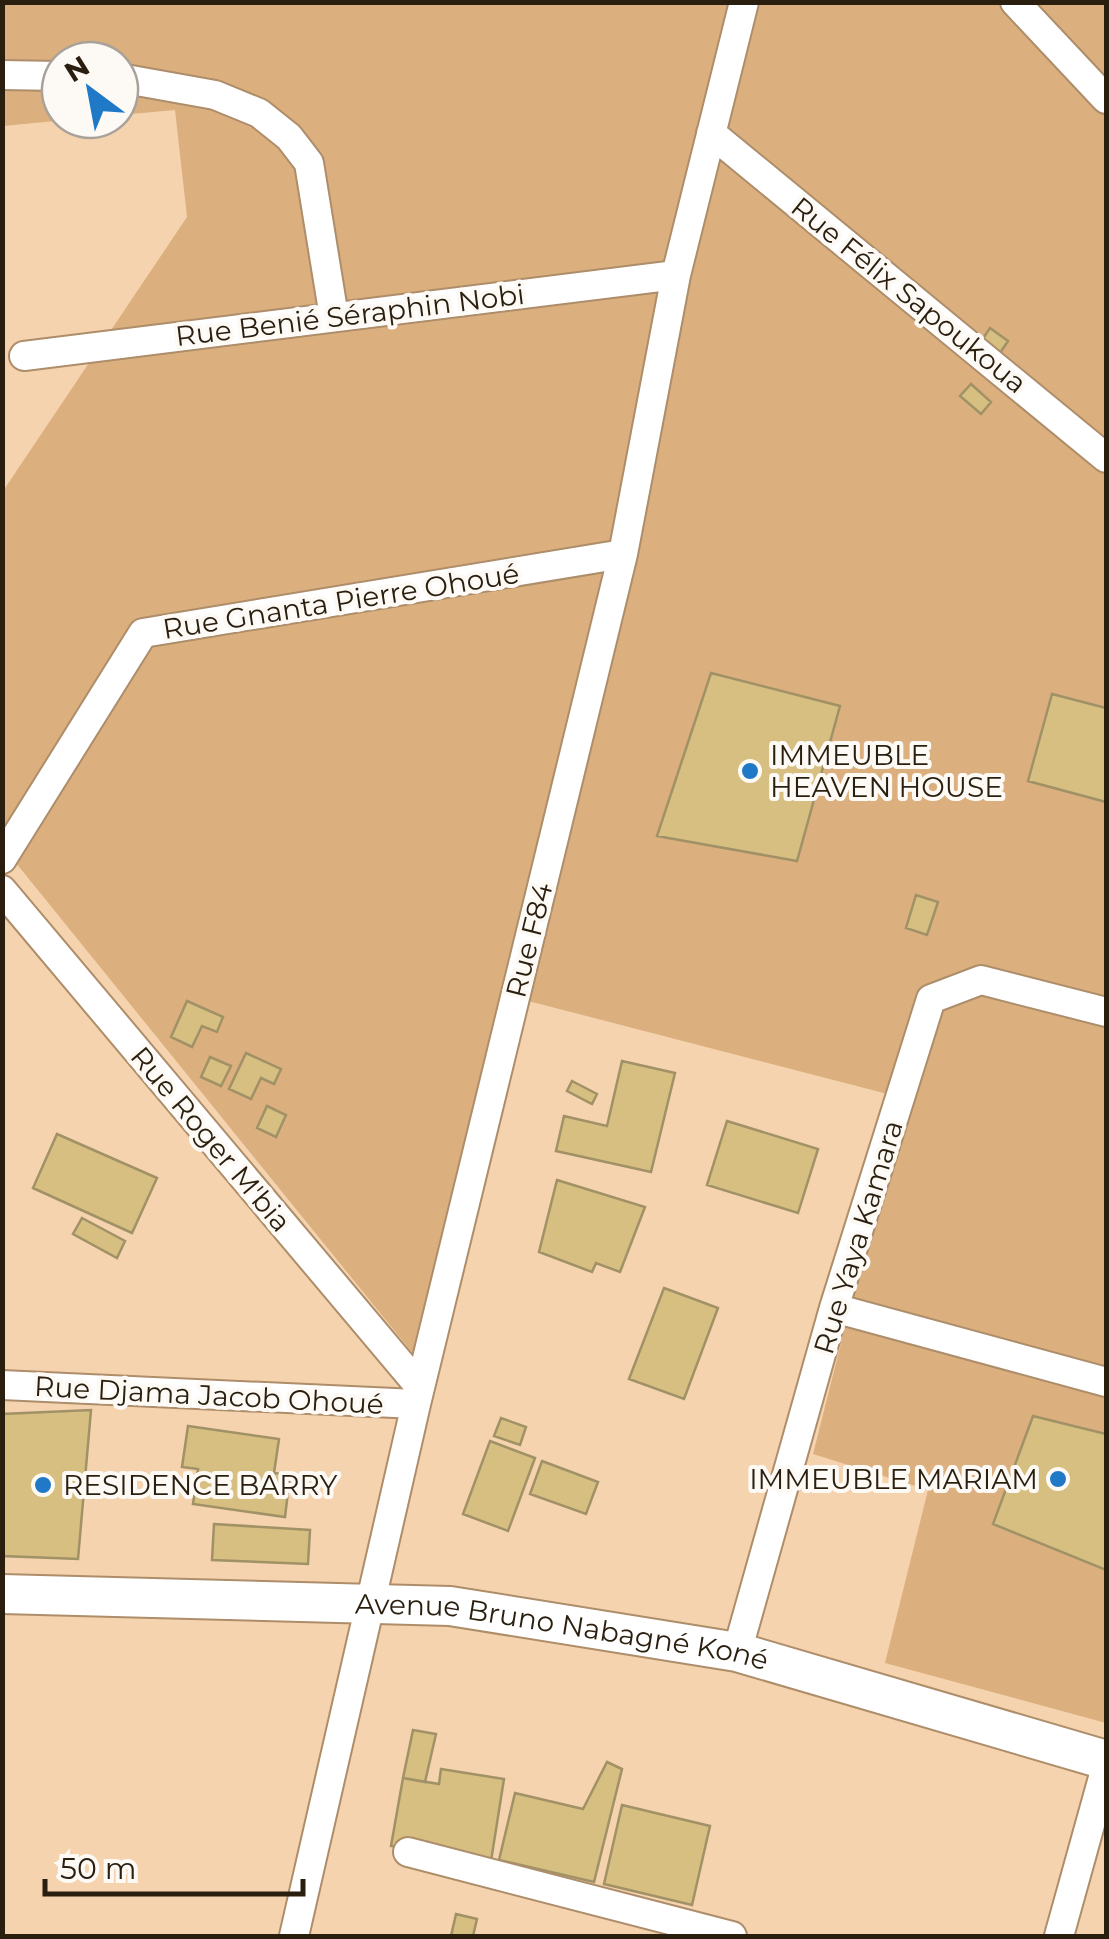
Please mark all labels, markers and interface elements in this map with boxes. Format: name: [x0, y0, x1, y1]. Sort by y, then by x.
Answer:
north arrow: [40, 40, 140, 140]
text: N: [58, 48, 95, 89]
street label: Rue Félix Sapoukoua: [784, 190, 1034, 400]
street label: Rue Benié Séraphin Nobi: [174, 277, 526, 353]
street label: Rue Gnanta Pierre Ohoué: [160, 556, 522, 646]
place label: IMMEUBLE HEAVEN HOUSE: [770, 738, 1003, 804]
marker: IMMEUBLE HEAVEN HOUSE: [739, 760, 761, 782]
street label: Rue F84: [498, 879, 560, 1001]
street label: Rue Roger M'bia: [124, 1040, 298, 1238]
street label: Rue Yaya Kamara: [806, 1116, 910, 1358]
street label: Rue Djama Jacob Ohoué: [33, 1369, 385, 1421]
place label: IMMEUBLE MARIAM: [749, 1462, 1038, 1496]
place label: RESIDENCE BARRY: [63, 1468, 337, 1502]
marker: IMMEUBLE MARIAM: [1047, 1468, 1069, 1490]
marker: RESIDENCE BARRY: [32, 1474, 54, 1496]
street label: Avenue Bruno Nabagné Koné: [354, 1586, 773, 1677]
scale bar: [45, 1834, 302, 1896]
text: 50 m: [60, 1850, 137, 1887]

